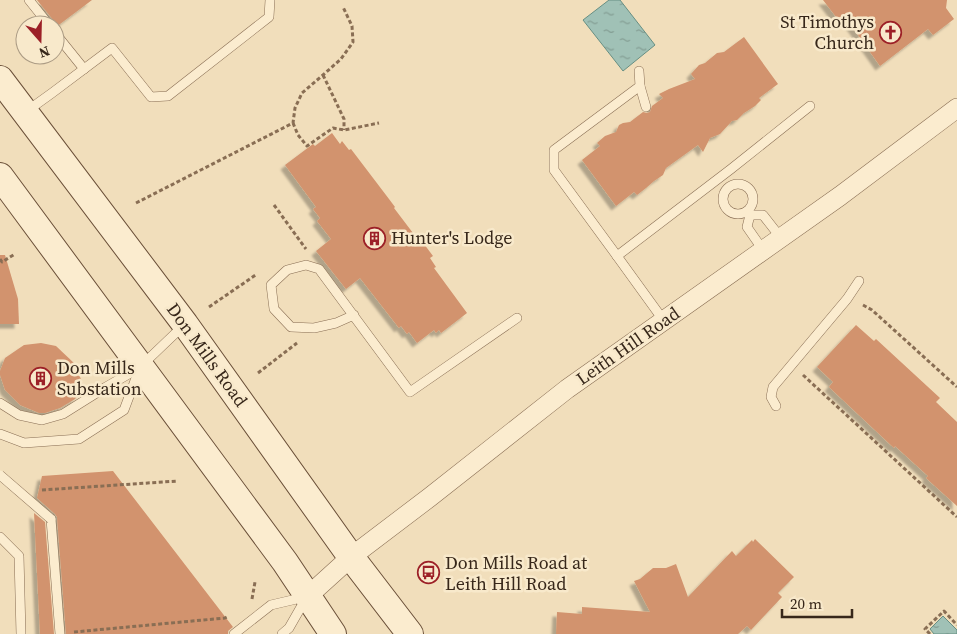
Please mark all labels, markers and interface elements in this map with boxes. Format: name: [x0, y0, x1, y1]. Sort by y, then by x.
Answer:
place label: St Timothys Church: [780, 9, 874, 55]
north arrow: [15, 15, 65, 65]
church icon: St Timothys Church: [878, 20, 902, 44]
text: N: [36, 41, 53, 63]
place label: Hunter's Lodge: [391, 225, 512, 250]
building icon: Hunter's Lodge: [363, 226, 387, 250]
street label: Don Mills Road: [161, 298, 254, 412]
street label: Leith Hill Road: [571, 301, 685, 391]
place label: Don Mills Substation: [57, 355, 142, 401]
building icon: Don Mills Substation: [29, 366, 53, 390]
place label: Don Mills Road at Leith Hill Road: [445, 550, 587, 596]
bus stop icon: Don Mills Road at Leith Hill Road: [417, 561, 441, 585]
scale bar: [782, 586, 852, 618]
text: 20 m: [790, 593, 822, 614]

